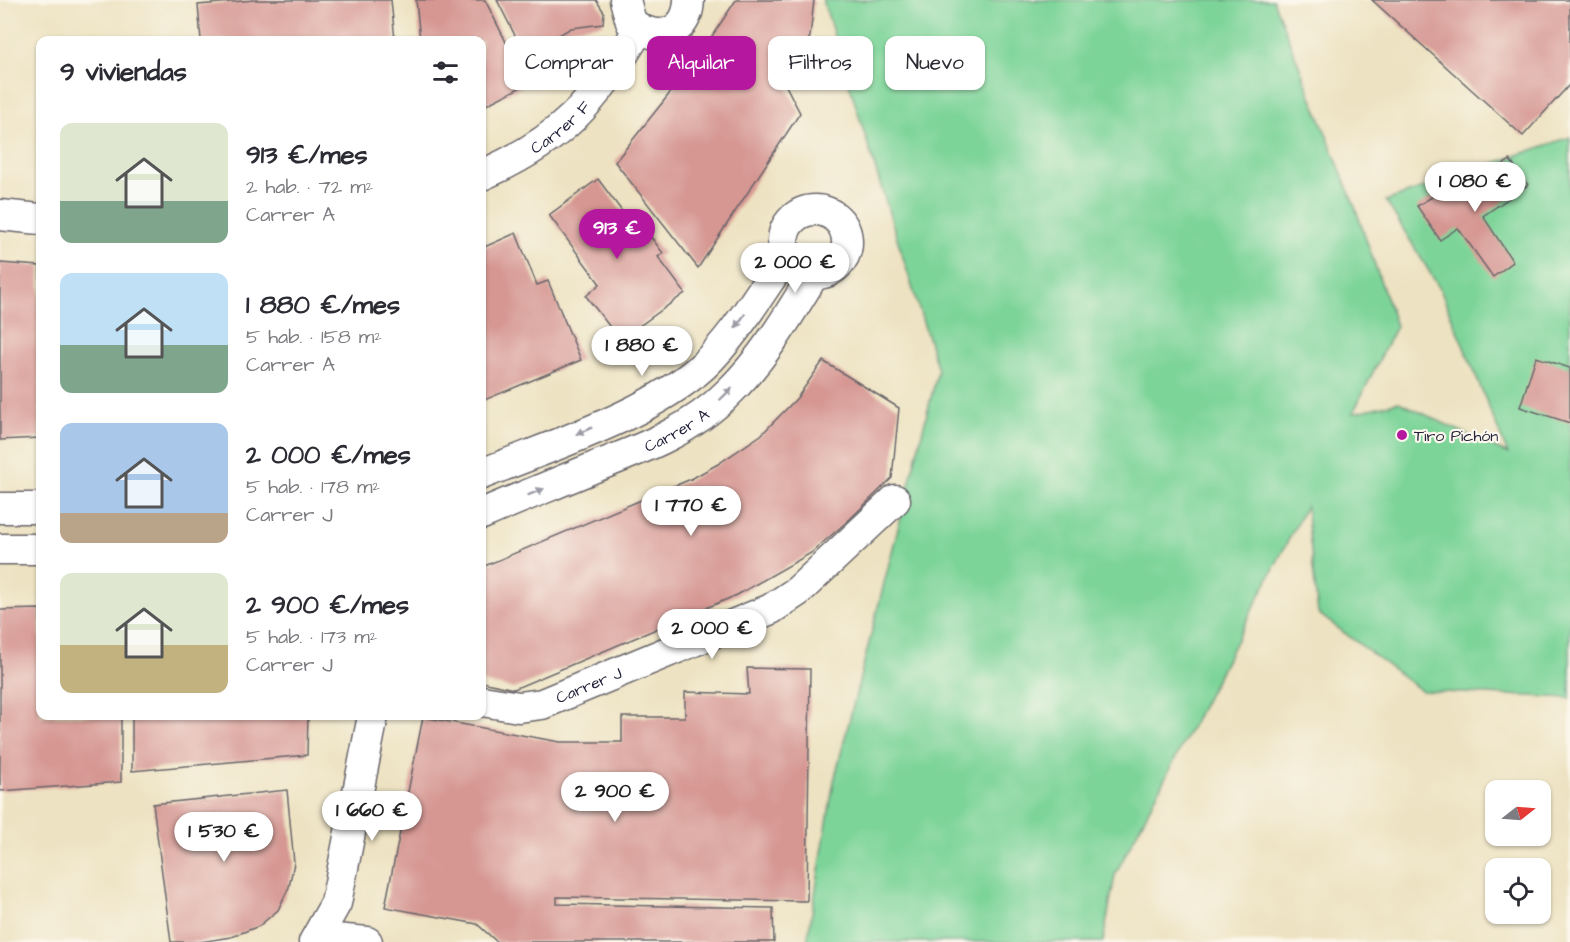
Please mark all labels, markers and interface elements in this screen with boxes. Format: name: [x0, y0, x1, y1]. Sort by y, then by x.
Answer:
chip: Comprar: [504, 36, 635, 90]
chip: Alquilar: [647, 36, 756, 90]
chip: Filtros: [768, 36, 873, 90]
chip: Nuevo: [885, 36, 985, 90]
text: 9 viviendas: [60, 54, 187, 90]
icon: filters: [429, 56, 462, 89]
street label: Carrer F: [526, 96, 595, 159]
text: 913 €/mes: [246, 137, 368, 173]
icon: home: [108, 147, 180, 219]
pin: 1 080 €: [1420, 162, 1530, 213]
text: 1 080 €: [1439, 167, 1511, 195]
text: 2 hab. · 72 m²: [246, 173, 373, 201]
text: Carrer A: [246, 201, 335, 229]
pin: 913 €: [575, 209, 659, 260]
text: 913 €: [593, 214, 641, 242]
pin: 2 000 €: [740, 243, 850, 294]
text: 2 000 €: [754, 248, 836, 276]
text: 1 880 €/mes: [246, 287, 400, 323]
icon: home: [108, 297, 180, 369]
one-way arrow: [734, 312, 746, 328]
text: 5 hab. · 158 m²: [246, 323, 382, 351]
pin: 1 880 €: [587, 326, 697, 377]
text: 1 880 €: [605, 331, 679, 359]
text: Carrer A: [246, 351, 335, 379]
one-way arrow: [719, 387, 734, 401]
street label: Carrer A: [641, 404, 714, 458]
place label: Tiro Pichón: [1414, 425, 1498, 447]
one-way arrow: [575, 427, 593, 436]
marker: Tiro Pichón: [1395, 428, 1409, 442]
text: 2 000 €/mes: [246, 437, 411, 473]
icon: home: [108, 447, 180, 519]
text: 5 hab. · 178 m²: [246, 473, 380, 501]
pin: 1 770 €: [636, 486, 746, 537]
one-way arrow: [527, 487, 545, 497]
text: 1 770 €: [655, 491, 727, 519]
text: Carrer J: [246, 501, 333, 529]
text: 2 900 €/mes: [246, 587, 409, 623]
icon: home: [108, 597, 180, 669]
pin: 2 000 €: [657, 609, 767, 660]
text: 2 000 €: [671, 614, 753, 642]
text: 5 hab. · 173 m²: [246, 623, 377, 651]
text: Carrer J: [246, 651, 333, 679]
street label: Carrer J: [553, 662, 626, 709]
pin: 2 900 €: [560, 772, 670, 823]
text: 2 900 €: [575, 777, 655, 805]
north arrow: [1485, 780, 1551, 846]
map controls: [1485, 780, 1551, 924]
pin: 1 660 €: [317, 791, 427, 842]
text: 1 660 €: [336, 796, 408, 824]
pin: 1 530 €: [169, 812, 279, 863]
text: 1 530 €: [188, 817, 260, 845]
button: locate: [1485, 858, 1551, 924]

